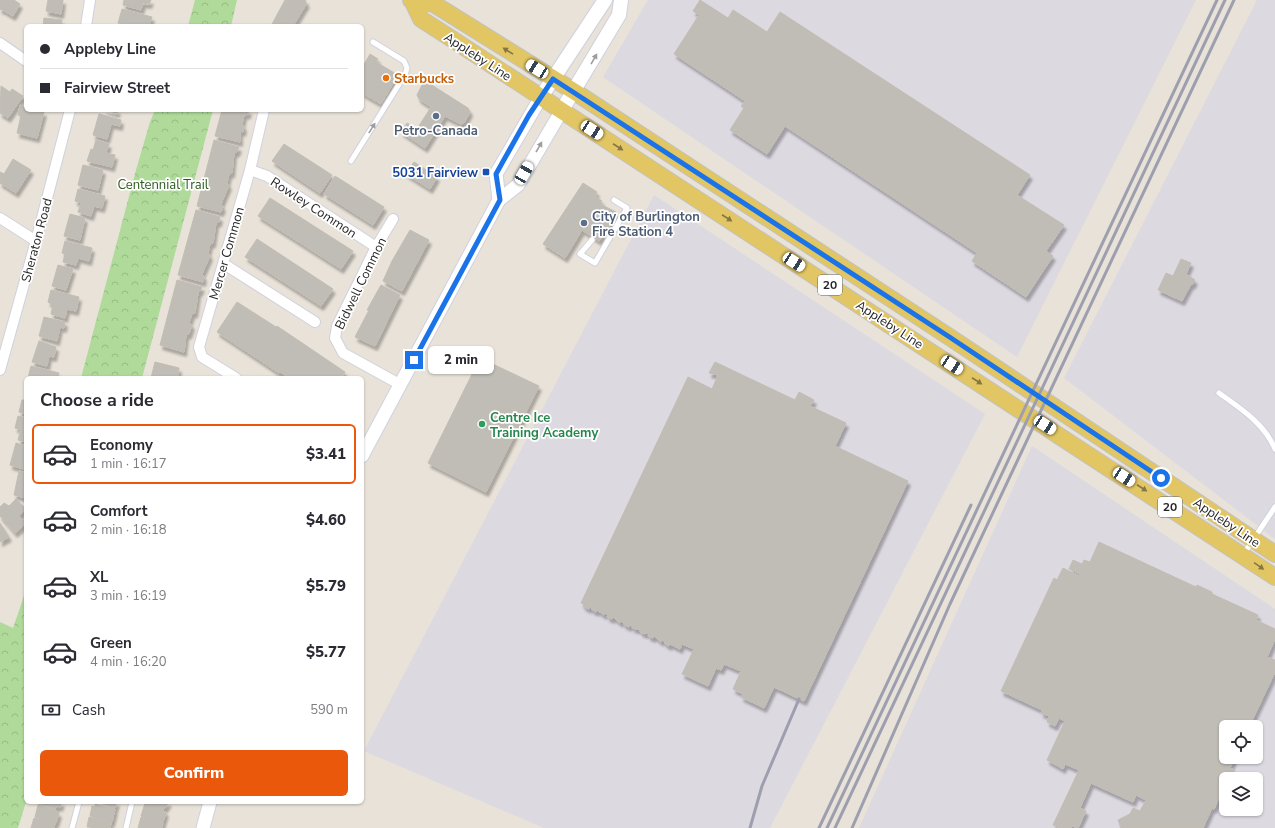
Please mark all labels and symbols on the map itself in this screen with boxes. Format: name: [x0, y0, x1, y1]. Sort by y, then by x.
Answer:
street label: Appleby Line: [440, 28, 515, 85]
one-way arrow: [502, 47, 514, 54]
one-way arrow: [591, 53, 598, 65]
car: [524, 58, 550, 80]
place label: Starbucks: [394, 70, 454, 88]
marker: Starbucks: [381, 73, 391, 83]
marker: Petro-Canada: [431, 111, 441, 121]
car: [579, 118, 605, 142]
one-way arrow: [368, 122, 375, 134]
place label: Petro-Canada: [394, 122, 478, 140]
one-way arrow: [536, 142, 543, 153]
one-way arrow: [613, 143, 623, 151]
car: [513, 160, 535, 186]
place label: 5031 Fairview: [392, 164, 478, 182]
marker: 5031 Fairview: [481, 167, 491, 177]
street label: Rowley Common: [267, 173, 360, 243]
park label: Centennial Trail: [117, 176, 209, 194]
street label: Sheraton Road: [17, 196, 57, 284]
street label: Mercer Common: [205, 205, 249, 302]
place label: City of Burlington Fire Station 4: [592, 208, 700, 241]
one-way arrow: [722, 214, 732, 222]
marker: City of Burlington Fire Station 4: [579, 218, 589, 228]
street label: Bidwell Common: [331, 234, 391, 333]
car: [781, 250, 807, 274]
road number: 20: [818, 275, 842, 295]
street label: Appleby Line: [852, 296, 927, 353]
callout: 2 min: [428, 346, 494, 374]
route end: [405, 351, 423, 369]
car: [939, 353, 965, 377]
one-way arrow: [972, 377, 982, 385]
place label: Centre Ice Training Academy: [490, 409, 598, 442]
car: [1032, 413, 1058, 437]
marker: Centre Ice Training Academy: [477, 419, 487, 429]
car: [1111, 465, 1137, 489]
route start: [1152, 469, 1170, 487]
one-way arrow: [1137, 484, 1147, 492]
street label: Appleby Line: [1189, 494, 1264, 552]
road number: 20: [1158, 497, 1182, 517]
one-way arrow: [1254, 562, 1264, 570]

